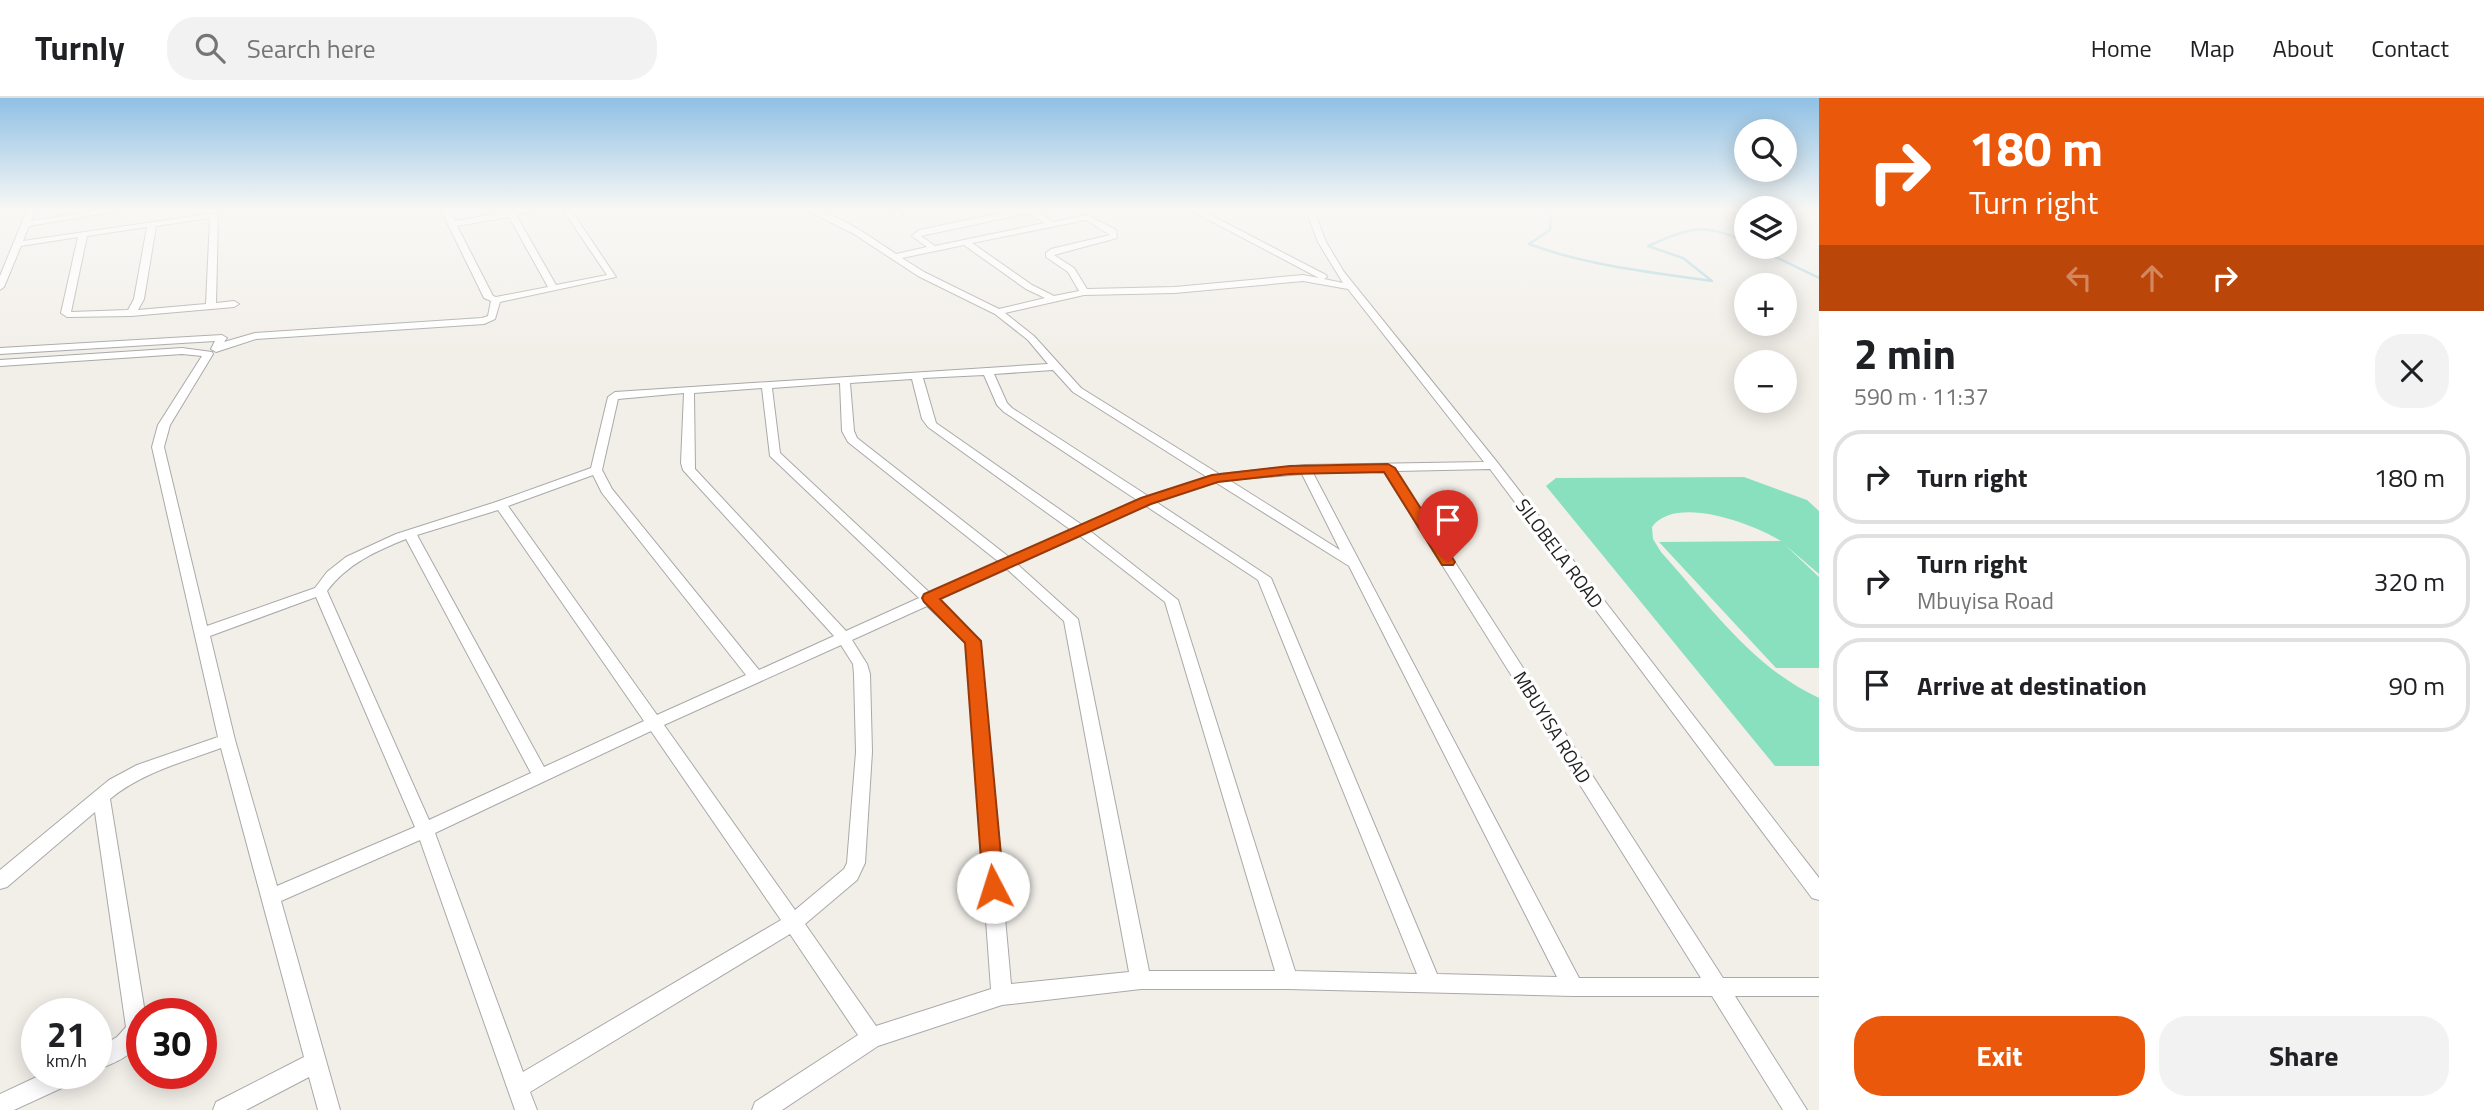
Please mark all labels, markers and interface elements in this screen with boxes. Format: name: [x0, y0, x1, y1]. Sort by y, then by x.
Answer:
search box: [167, 17, 657, 80]
text: Turnly: [35, 23, 125, 73]
icon: search: [191, 29, 229, 67]
text: Search here: [247, 29, 376, 68]
text: Home: [2091, 30, 2152, 66]
text: Map: [2190, 30, 2235, 66]
text: About: [2273, 30, 2333, 66]
text: Contact: [2371, 30, 2449, 66]
text: 180 m: [1969, 110, 2103, 185]
map controls: [1734, 119, 1797, 413]
button: search: [1734, 119, 1797, 182]
icon: right: [1854, 126, 1945, 217]
text: Turn right: [1969, 178, 2098, 226]
button: layers: [1734, 196, 1797, 259]
icon: left: [2060, 259, 2098, 297]
icon: ahead: [2133, 259, 2171, 297]
icon: right: [2206, 259, 2244, 297]
button: +: [1734, 273, 1797, 336]
text: 2 min: [1854, 321, 1956, 385]
button: close: [2375, 334, 2449, 408]
button: −: [1734, 350, 1797, 413]
text: 590 m · 11:37: [1854, 379, 1989, 414]
icon: right: [1858, 458, 1896, 496]
text: Turn right: [1917, 458, 2028, 497]
text: 180 m: [2374, 458, 2445, 497]
pin: [1418, 490, 1478, 562]
street label: SILOBELA ROAD: [1509, 492, 1611, 614]
icon: arrive: [1429, 501, 1467, 539]
text: Turn right: [1917, 544, 2028, 583]
icon: right: [1858, 562, 1896, 600]
text: 320 m: [2374, 562, 2445, 601]
text: Mbuyisa Road: [1917, 583, 2054, 618]
street label: MBUYISA ROAD: [1507, 665, 1599, 789]
icon: arrive: [1858, 666, 1896, 704]
text: Arrive at destination: [1917, 666, 2147, 705]
text: 90 m: [2388, 666, 2445, 705]
position arrow: [956, 850, 1030, 924]
speed limit sign: 30: [126, 998, 217, 1089]
text: 21: [47, 1007, 86, 1061]
button: Exit: [1854, 1016, 2145, 1096]
button: Share: [2159, 1016, 2449, 1096]
text: km/h: [46, 1047, 87, 1074]

